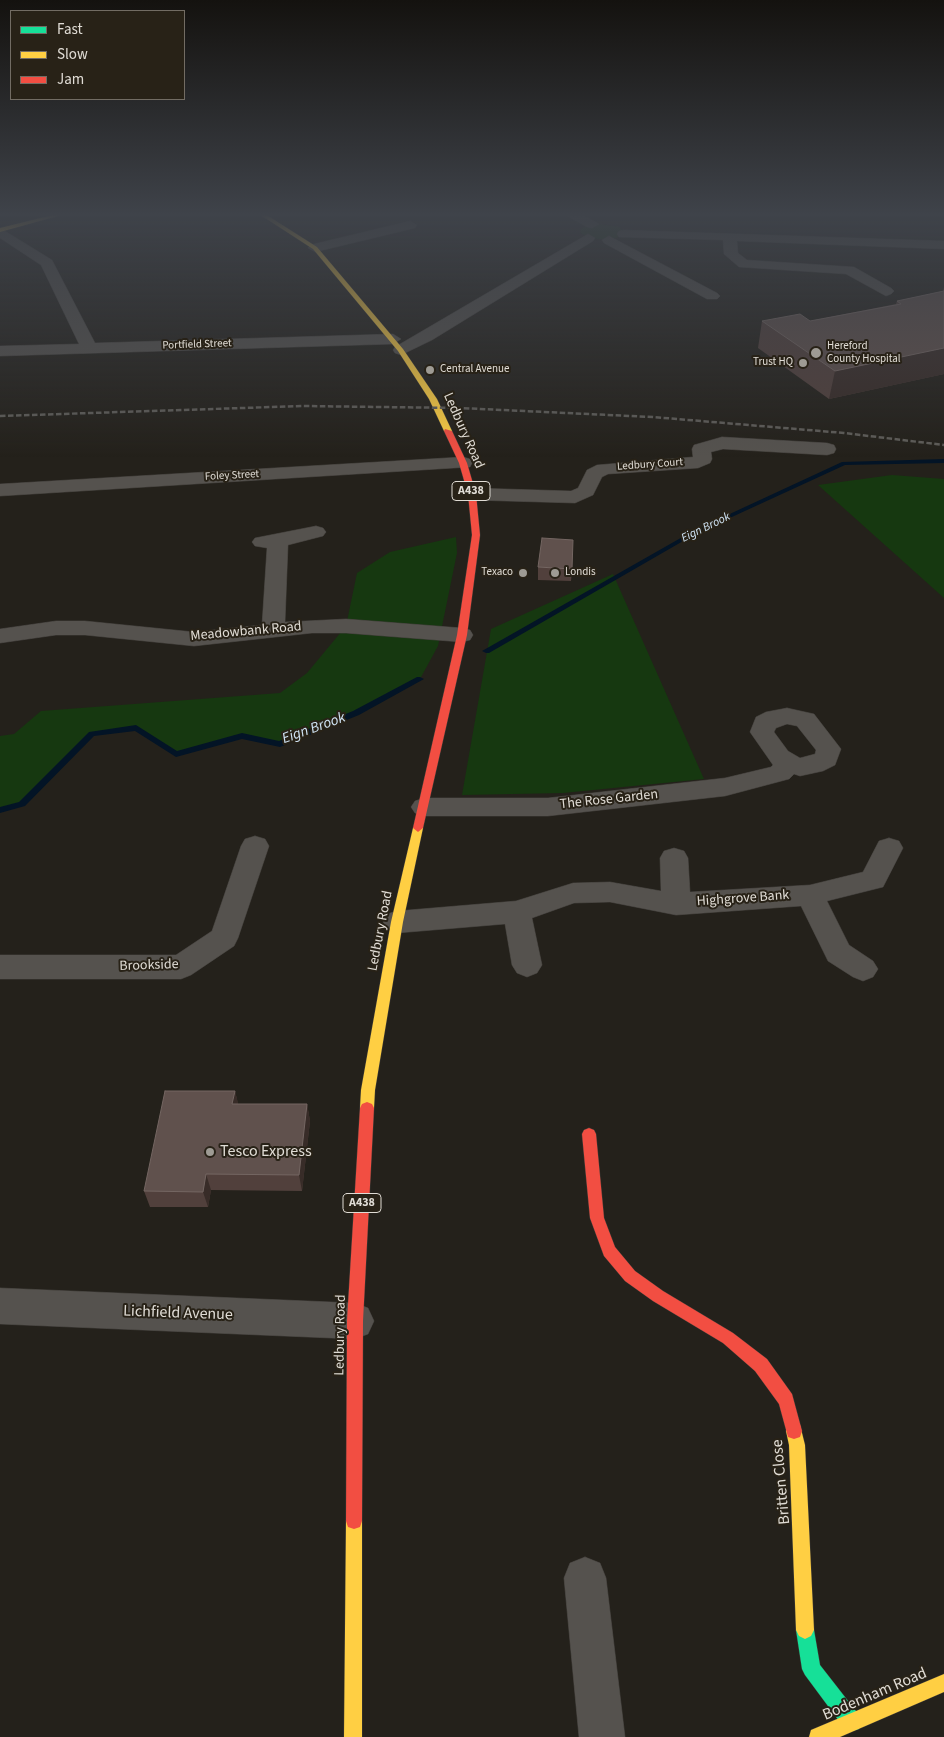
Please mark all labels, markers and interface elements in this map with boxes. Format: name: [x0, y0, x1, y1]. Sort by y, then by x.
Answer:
legend: [10, 10, 185, 100]
text: Fast: [57, 19, 83, 40]
text: Slow: [57, 44, 88, 65]
text: Jam: [57, 69, 84, 90]
street label: Portfield Street: [162, 337, 232, 353]
place label: Hereford County Hospital: [827, 340, 901, 366]
marker: Hereford County Hospital: [809, 346, 823, 360]
place label: Trust HQ: [753, 356, 793, 370]
marker: Trust HQ: [797, 357, 809, 369]
place label: Central Avenue: [440, 363, 509, 377]
marker: Central Avenue: [424, 364, 436, 376]
street label: Ledbury Road: [439, 390, 487, 472]
street label: Ledbury Court: [617, 456, 683, 474]
street label: Foley Street: [204, 468, 260, 484]
road number: A438: [452, 482, 490, 501]
water label: Eign Brook: [679, 510, 733, 546]
place label: Texaco: [481, 566, 513, 580]
place label: Londis: [565, 566, 596, 580]
marker: Texaco: [517, 567, 529, 579]
marker: Londis: [549, 567, 561, 579]
street label: Meadowbank Road: [190, 619, 302, 645]
water label: Eign Brook: [280, 709, 348, 749]
street label: The Rose Garden: [559, 786, 659, 814]
street label: Highgrove Bank: [696, 887, 790, 911]
street label: Ledbury Road: [365, 889, 397, 973]
street label: Brookside: [119, 957, 179, 975]
place label: Tesco Express: [220, 1142, 312, 1162]
marker: Tesco Express: [204, 1146, 216, 1158]
road number: A438: [343, 1194, 381, 1212]
street label: Ledbury Road: [332, 1294, 350, 1376]
street label: Lichfield Avenue: [123, 1302, 233, 1326]
street label: Britten Close: [769, 1439, 795, 1525]
street label: Bodenham Road: [820, 1664, 930, 1726]

